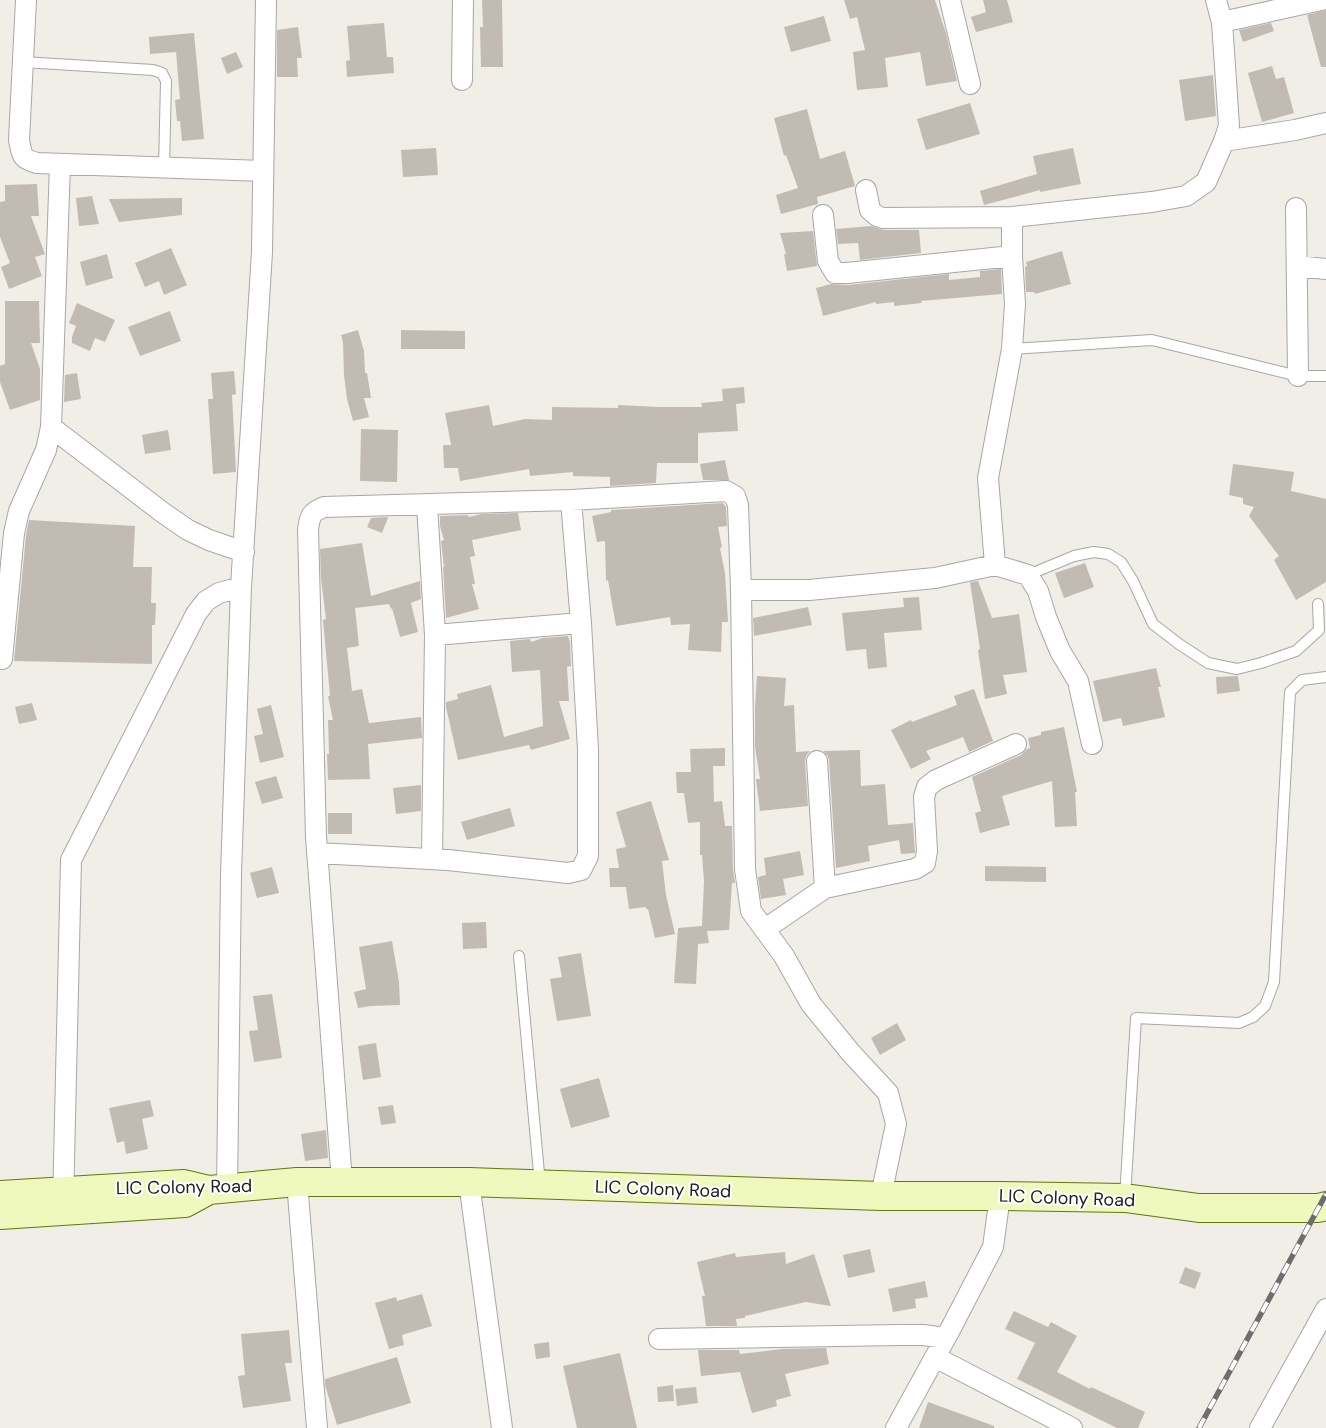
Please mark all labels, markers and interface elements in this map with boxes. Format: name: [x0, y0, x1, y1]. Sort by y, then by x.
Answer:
street label: LIC Colony Road: [116, 1174, 252, 1200]
street label: LIC Colony Road: [594, 1175, 732, 1203]
street label: LIC Colony Road: [998, 1184, 1136, 1212]

